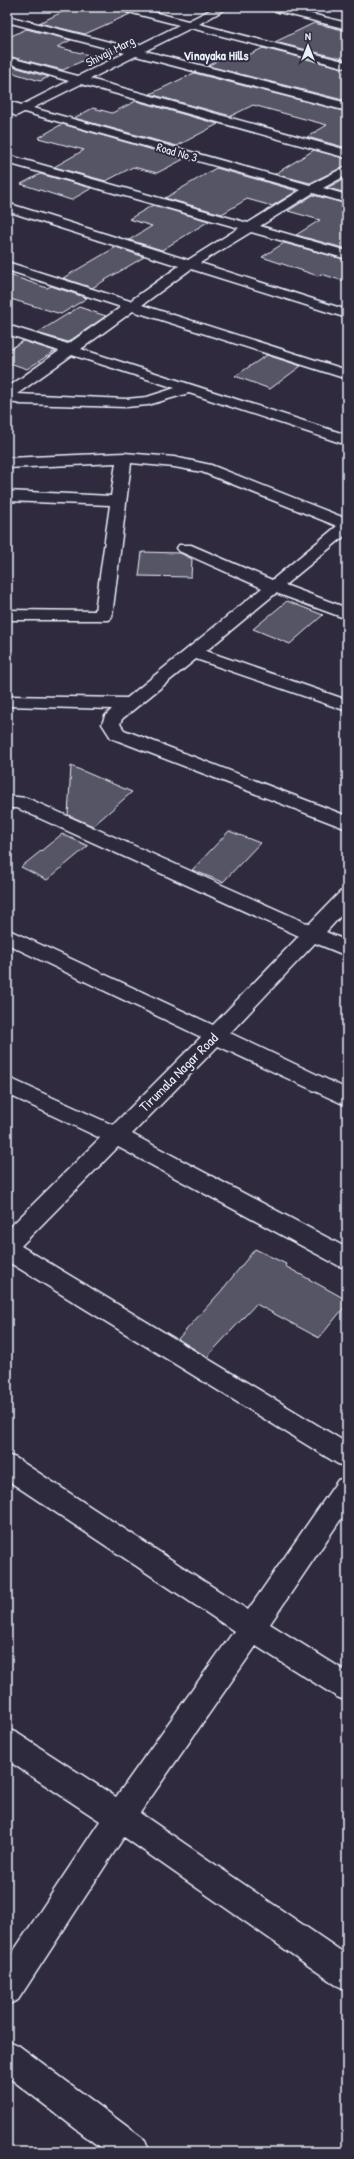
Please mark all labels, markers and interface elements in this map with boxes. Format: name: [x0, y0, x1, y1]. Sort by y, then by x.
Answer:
north arrow: [288, 26, 328, 66]
text: N: [305, 29, 311, 43]
street label: Shivaji Marg: [83, 31, 137, 71]
district label: Vinayaka Hills: [184, 46, 248, 65]
street label: Road No 3: [155, 138, 199, 166]
street label: Tirumala Nagar Road: [134, 1028, 223, 1116]

